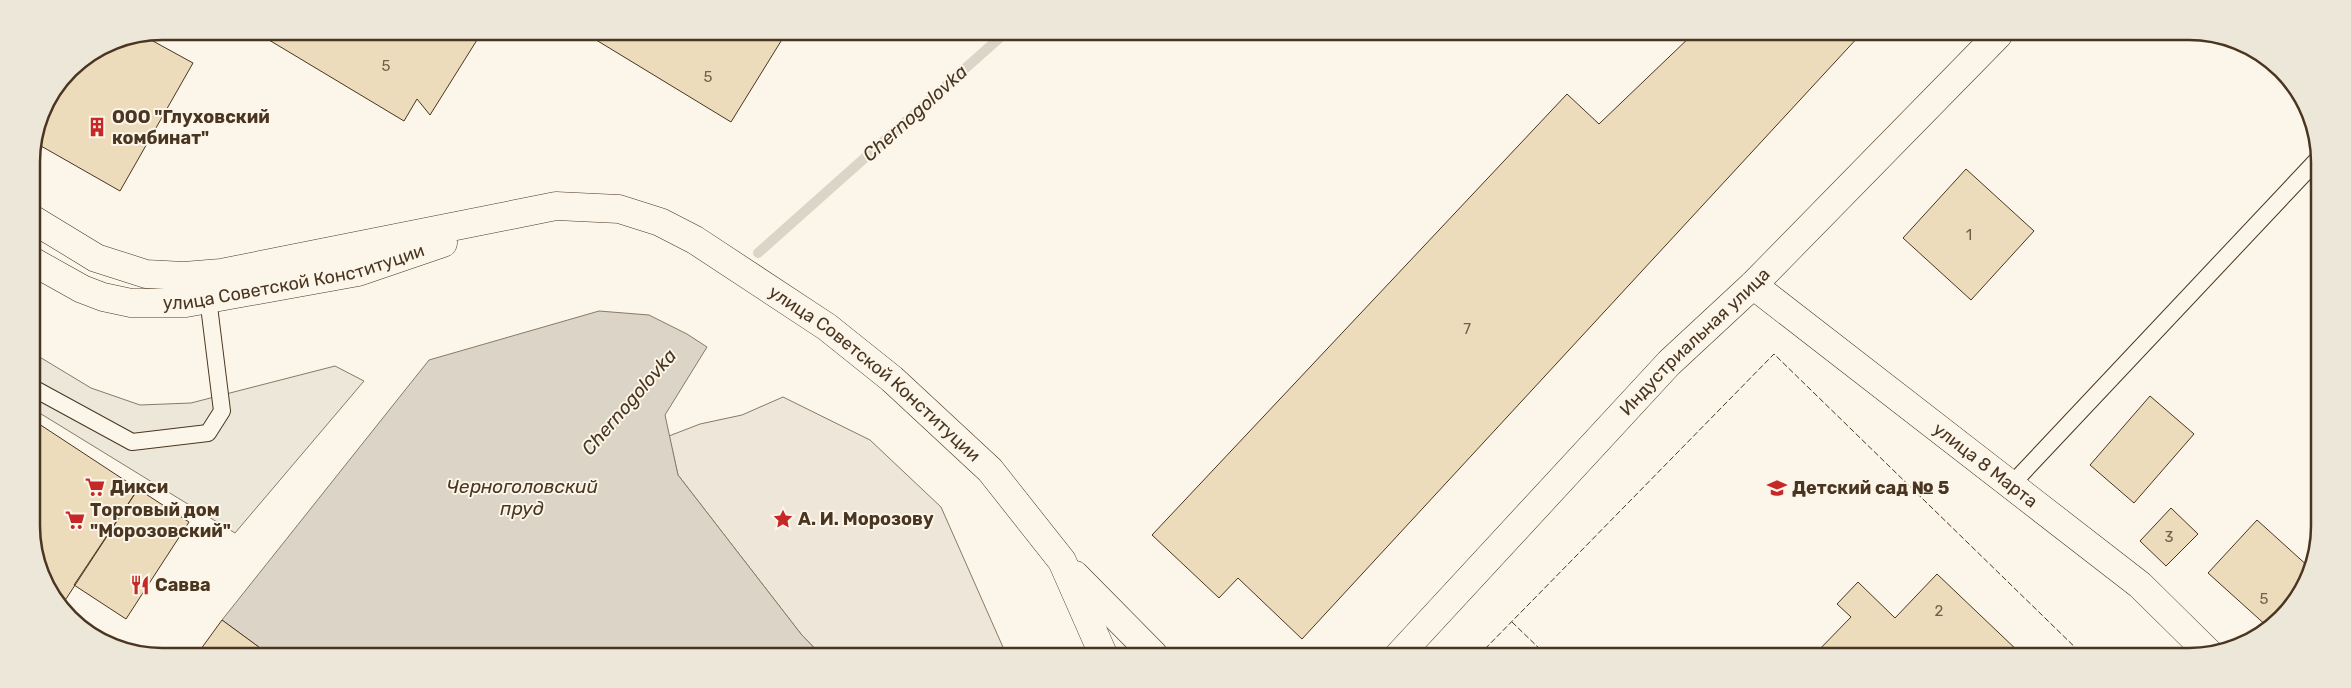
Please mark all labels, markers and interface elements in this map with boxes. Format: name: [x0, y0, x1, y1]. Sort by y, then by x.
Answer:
house number: 5: [382, 57, 391, 75]
water label: Chernogolovka: [858, 60, 972, 166]
house number: 5: [704, 68, 713, 86]
place label: ООО "Глуховский комбинат": [112, 106, 270, 149]
building icon: ООО "Глуховский комбинат": [86, 116, 108, 138]
house number: 1: [1966, 226, 1972, 244]
street label: улица Советской Конституции: [163, 239, 427, 314]
street label: Индустриальная улица: [1615, 263, 1775, 420]
street label: улица Советской Конституции: [765, 281, 985, 466]
house number: 7: [1463, 320, 1471, 338]
water label: Chernogolovka: [577, 344, 681, 460]
street label: улица 8 Марта: [1929, 418, 2042, 512]
water label: Черноголовский пруд: [446, 475, 598, 520]
supermarket icon: Дикси: [84, 476, 106, 498]
place label: Дикси: [110, 476, 168, 498]
school or university icon: Детский сад № 5: [1766, 477, 1788, 499]
place label: Детский сад № 5: [1792, 477, 1949, 499]
place label: Торговый дом "Морозовский": [90, 499, 231, 542]
place icon: А. И. Морозову: [772, 508, 794, 530]
place label: А. И. Морозову: [798, 508, 934, 530]
supermarket icon: Торговый дом "Морозовский": [64, 509, 86, 531]
house number: 3: [2164, 528, 2174, 546]
restaurant icon: Савва: [129, 574, 151, 596]
place label: Савва: [155, 574, 211, 596]
house number: 5: [2260, 590, 2269, 608]
house number: 2: [1935, 602, 1944, 620]

